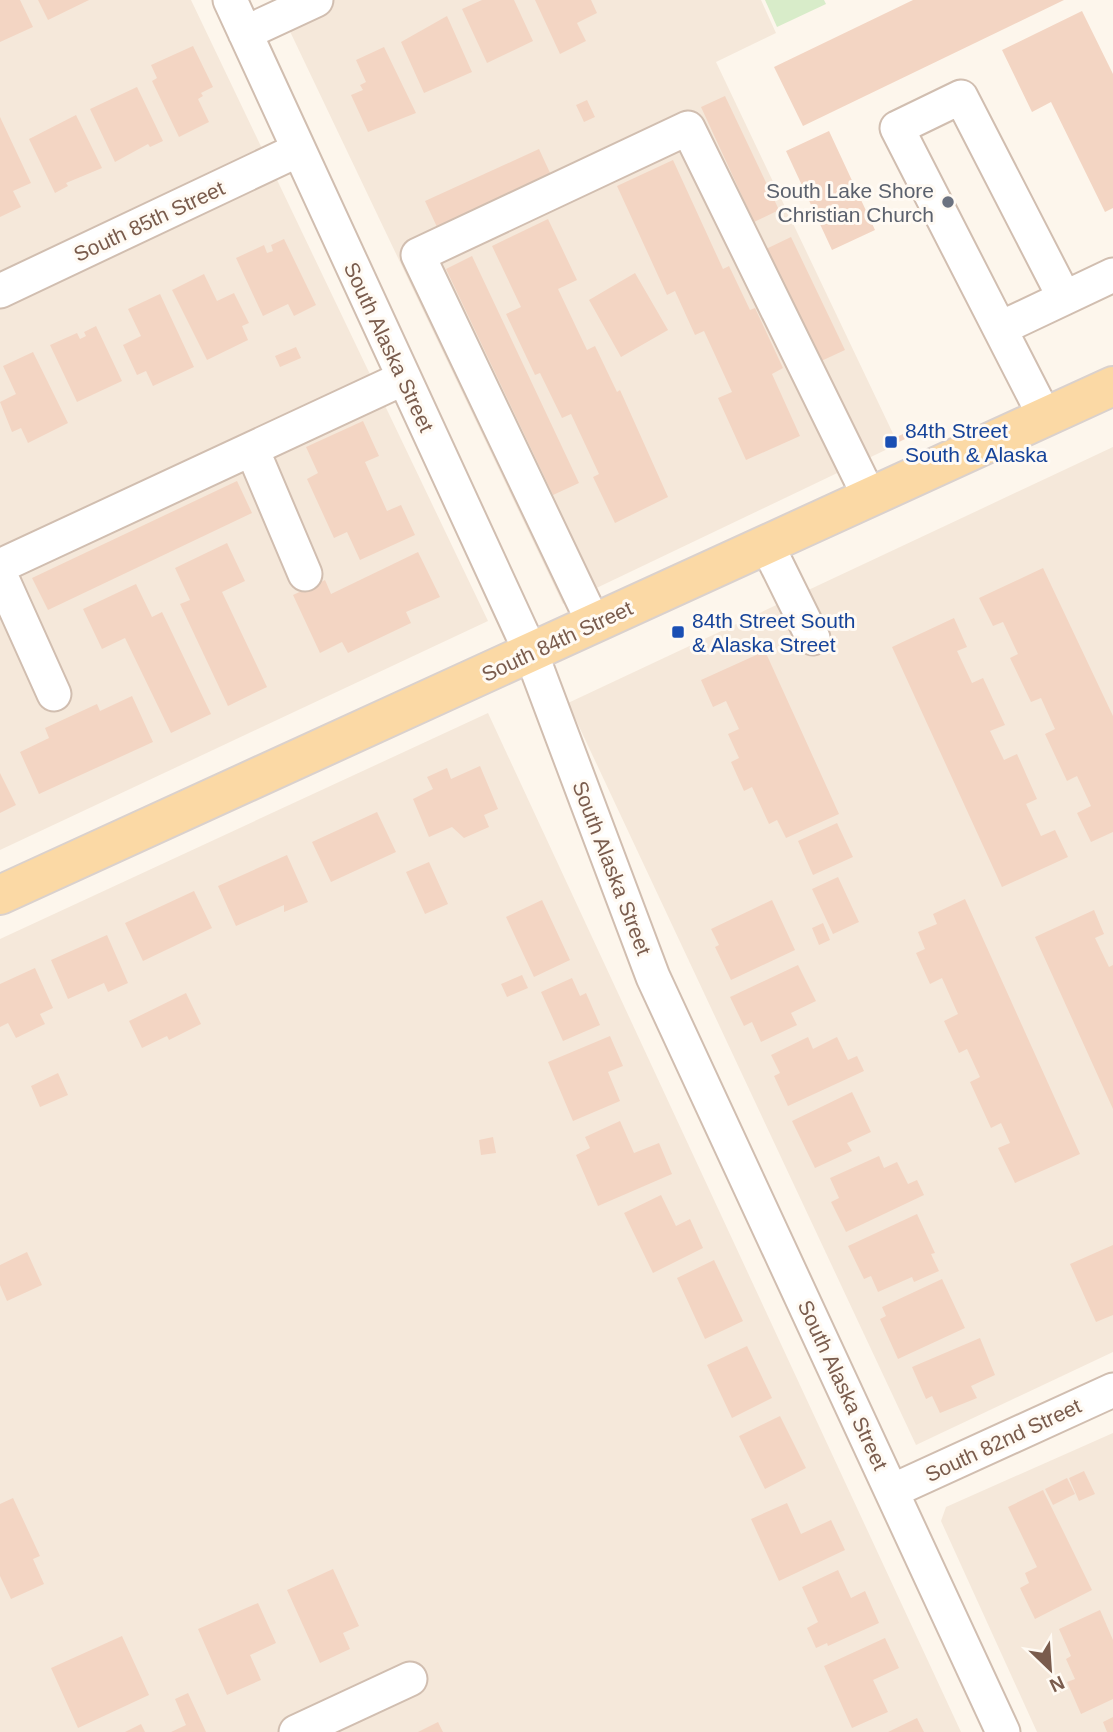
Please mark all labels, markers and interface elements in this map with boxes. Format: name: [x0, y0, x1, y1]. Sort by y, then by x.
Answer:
street label: South 85th Street: [70, 176, 228, 266]
place label: South Lake Shore Christian Church: [766, 179, 934, 226]
marker: South Lake Shore Christian Church: [940, 194, 956, 210]
street label: South Alaska Street: [340, 259, 438, 436]
place label: 84th Street South & Alaska: [905, 419, 1048, 466]
marker: 84th Street South & Alaska: [883, 434, 899, 450]
street label: South 84th Street: [478, 596, 636, 686]
place label: 84th Street South & Alaska Street: [692, 609, 855, 656]
marker: 84th Street South & Alaska Street: [670, 624, 686, 640]
street label: South Alaska Street: [568, 778, 656, 958]
street label: South Alaska Street: [794, 1297, 892, 1474]
street label: South 82nd Street: [921, 1394, 1085, 1486]
north arrow: [1015, 1634, 1085, 1704]
text: N: [1046, 1672, 1068, 1696]

